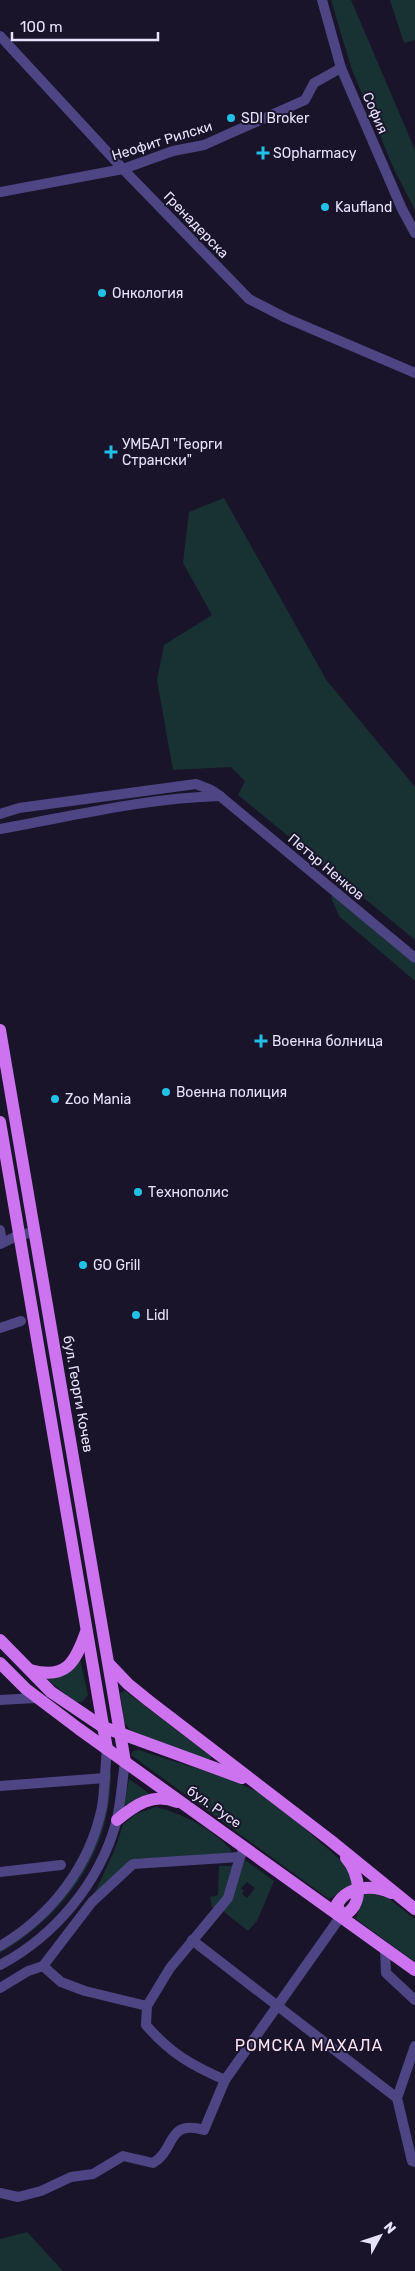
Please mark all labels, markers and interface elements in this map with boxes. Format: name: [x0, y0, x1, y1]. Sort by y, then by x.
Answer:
scale bar: [12, 10, 159, 42]
text: 100 m: [20, 18, 62, 36]
street label: София: [359, 90, 391, 136]
place label: SDI Broker: [241, 110, 310, 127]
marker: SDI Broker: [225, 112, 237, 124]
street label: Неофит Рилски: [110, 118, 214, 164]
place label: SOpharmacy: [273, 145, 357, 162]
marker: SOpharmacy: [257, 147, 269, 159]
street label: Гренадерска: [160, 188, 232, 262]
place label: Kaufland: [335, 199, 392, 216]
marker: Kaufland: [319, 201, 331, 213]
place label: Онкология: [112, 285, 183, 302]
marker: Онкология: [96, 287, 108, 299]
place label: УМБАЛ "Георги Странски": [122, 436, 223, 469]
marker: УМБАЛ "Георги Странски": [104, 445, 118, 459]
street label: Петър Ненков: [284, 830, 368, 904]
place label: Военна болница: [272, 1033, 383, 1050]
marker: Военна болница: [254, 1034, 268, 1048]
place label: Военна полиция: [176, 1084, 287, 1101]
marker: Военна полиция: [160, 1086, 172, 1098]
place label: Zoo Mania: [65, 1091, 131, 1108]
marker: Zoo Mania: [49, 1093, 61, 1105]
place label: Технополис: [148, 1184, 229, 1201]
marker: Технополис: [132, 1186, 144, 1198]
place label: GO Grill: [93, 1257, 141, 1274]
marker: GO Grill: [77, 1259, 89, 1271]
place label: Lidl: [146, 1307, 169, 1324]
marker: Lidl: [130, 1309, 142, 1321]
street label: бул. Георги Кочев: [59, 1334, 97, 1454]
street label: бул. Русе: [184, 1782, 245, 1832]
district label: РОМСКА МАХАЛА: [235, 2036, 383, 2055]
north arrow: [355, 2211, 405, 2261]
text: N: [380, 2219, 399, 2237]

